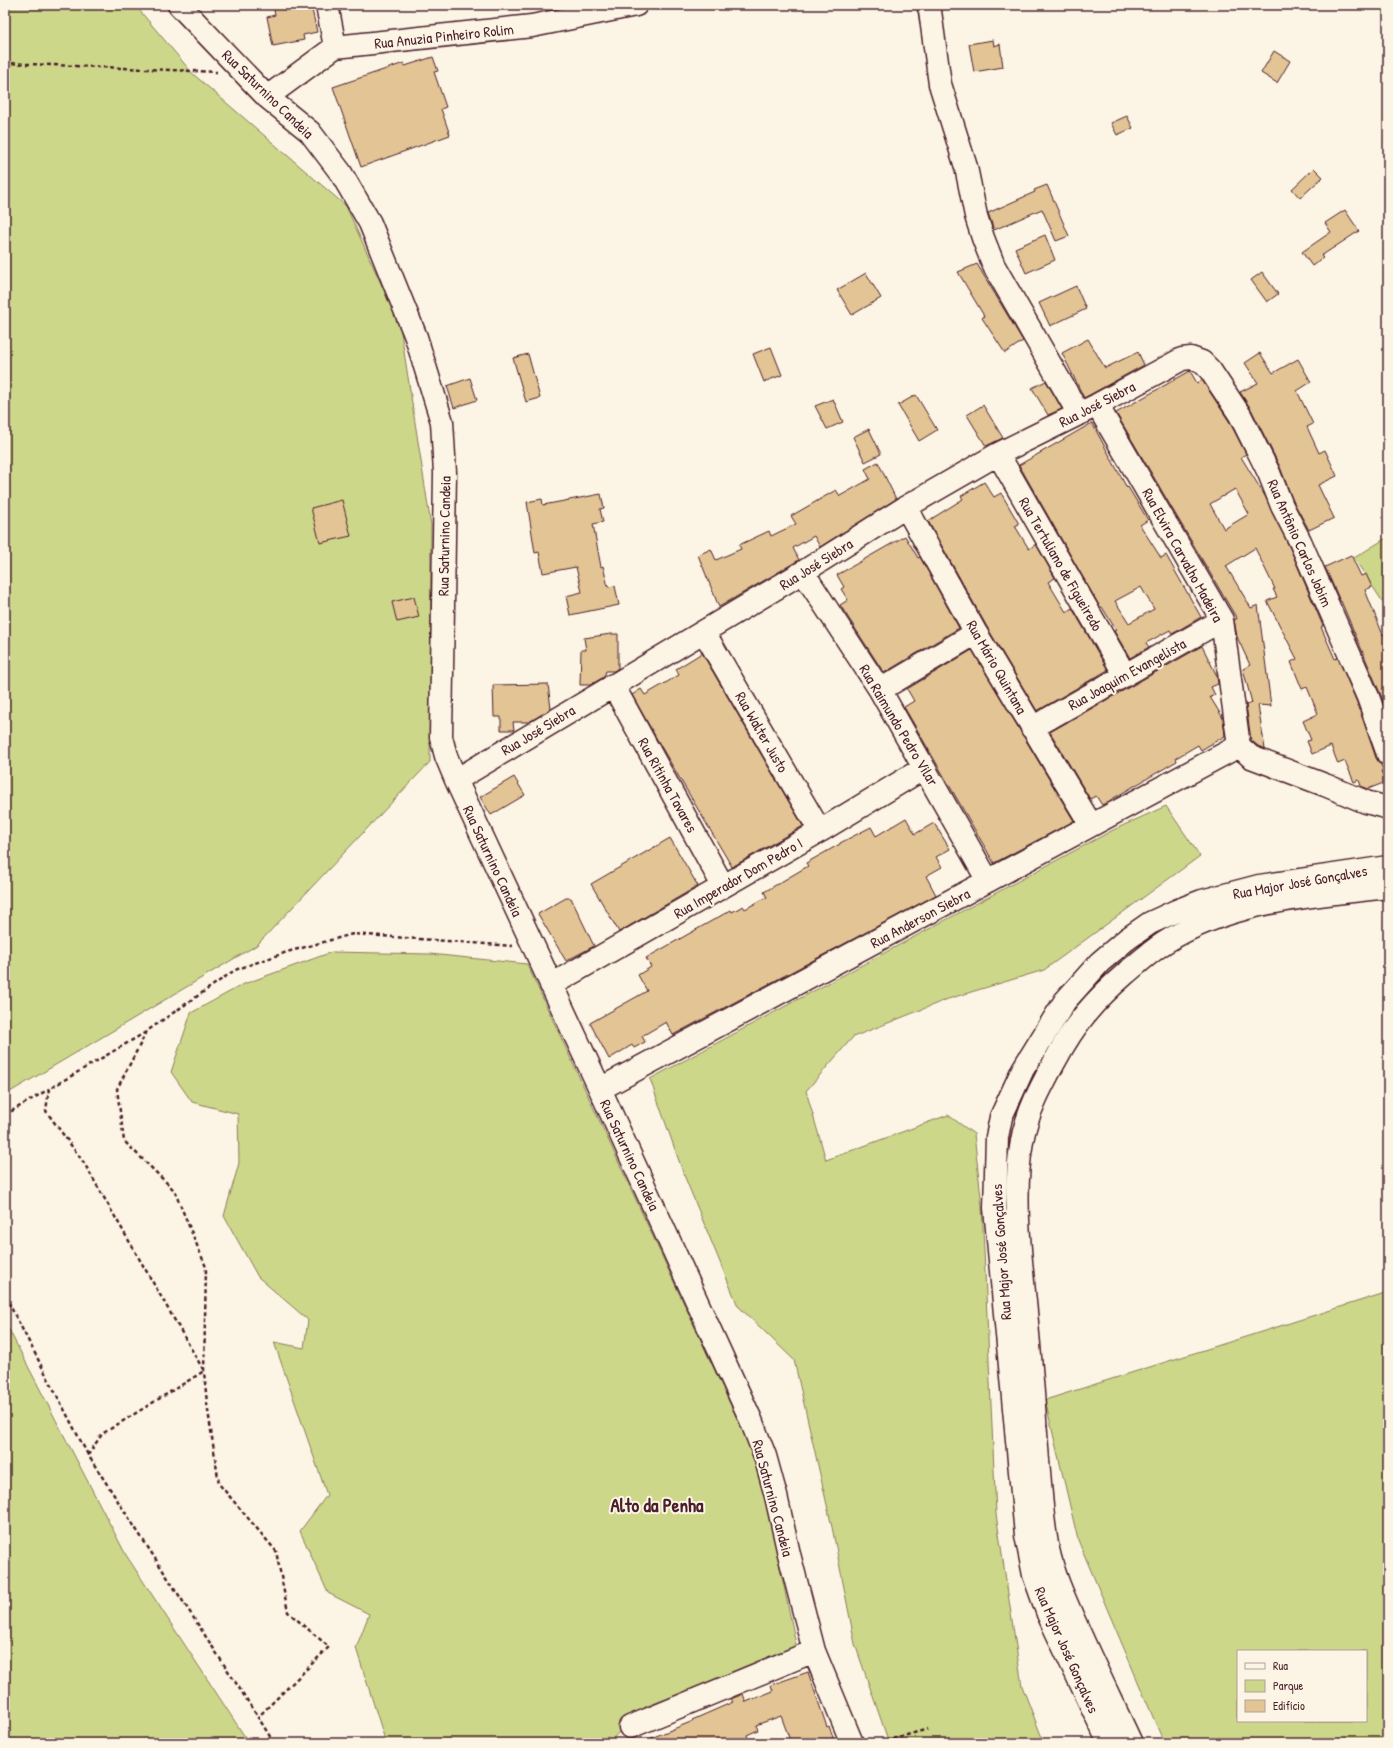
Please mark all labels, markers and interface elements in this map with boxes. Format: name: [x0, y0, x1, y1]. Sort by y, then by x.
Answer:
street label: Rua Anuzia Pinheiro Rolim: [373, 18, 515, 54]
street label: Rua Saturnino Candeia: [217, 45, 319, 143]
street label: Rua José Siebra: [1055, 376, 1139, 432]
street label: Rua Saturnino Candeia: [432, 476, 456, 596]
street label: Rua Antônio Carlos Jobim: [1262, 476, 1338, 610]
street label: Rua Elvira Carvalho Madeira: [1137, 484, 1229, 626]
street label: Rua Tertuliano de Figueiredo: [1014, 493, 1108, 635]
street label: Rua José Siebra: [775, 533, 857, 595]
street label: Rua Mário Quintana: [962, 616, 1032, 718]
street label: Rua Joaquim Evangelista: [1064, 633, 1190, 715]
street label: Rua Raimundo Pedro Vilar: [854, 660, 944, 790]
street label: Rua Walter Justo: [730, 688, 794, 776]
street label: Rua José Siebra: [497, 700, 579, 760]
street label: Rua Ritinha Tavares: [633, 734, 703, 836]
street label: Rua Saturnino Candeia: [458, 802, 528, 920]
street label: Rua Imperador Dom Pedro I: [670, 832, 806, 924]
street label: Rua Major José Gonçalves: [1231, 860, 1369, 904]
street label: Rua Anderson Siebra: [867, 883, 974, 953]
street label: Rua Saturnino Candeia: [595, 1096, 665, 1214]
street label: Rua Major José Gonçalves: [986, 1183, 1016, 1321]
street label: Rua Saturnino Candeia: [747, 1437, 799, 1559]
district label: Alto da Penha: [611, 1492, 704, 1518]
street label: Rua Major José Gonçalves: [1030, 1584, 1104, 1717]
legend: [1237, 1650, 1367, 1722]
text: Rua: [1273, 1657, 1288, 1674]
text: Parque: [1273, 1677, 1303, 1694]
text: Edifício: [1273, 1697, 1305, 1714]

